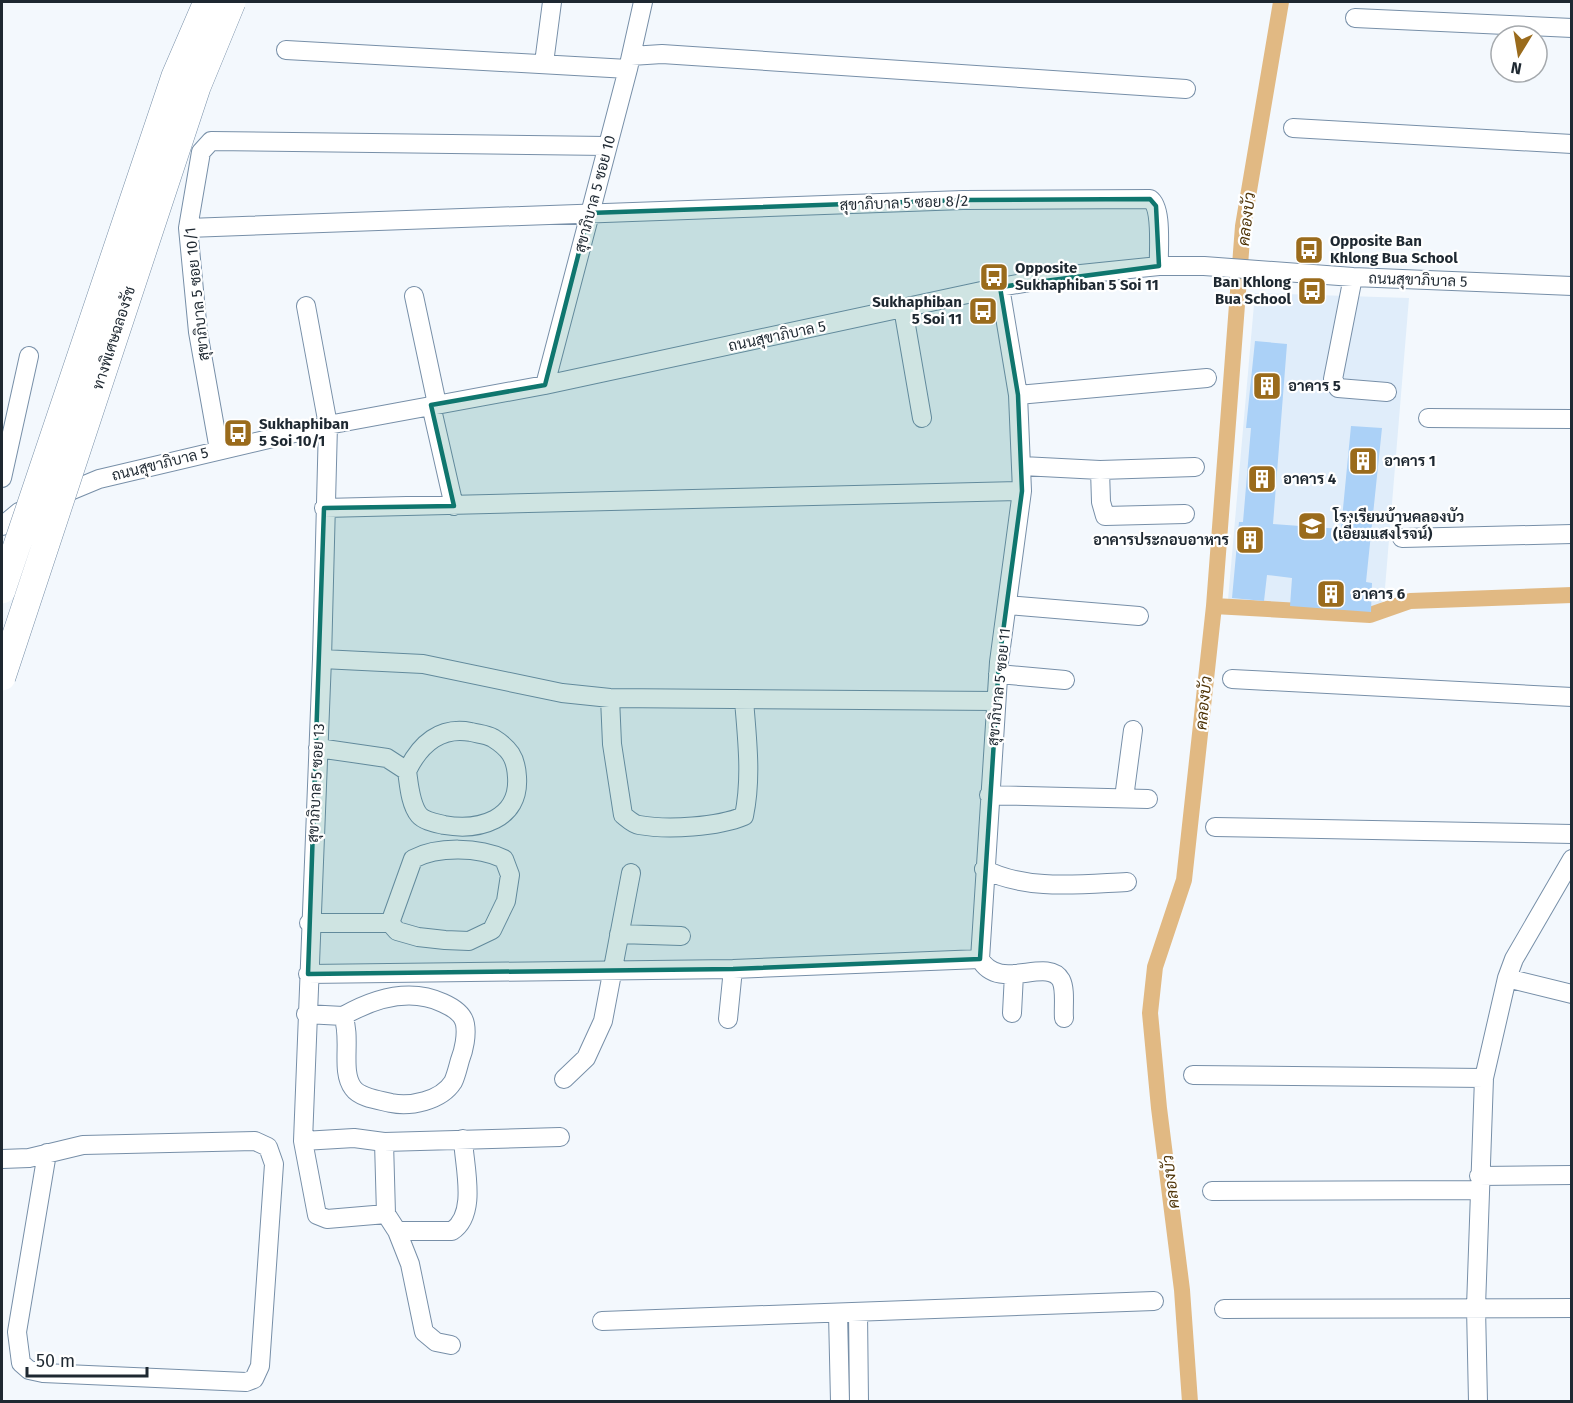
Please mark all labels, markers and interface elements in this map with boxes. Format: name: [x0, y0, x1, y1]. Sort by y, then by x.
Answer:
north arrow: [1489, 24, 1549, 84]
text: N: [1509, 58, 1523, 79]
street label: สุขาภิบาล 5 ซอย 10: [571, 133, 621, 255]
water label: คลองบัว: [1233, 191, 1259, 247]
street label: สุขาภิบาล 5 ซอย 8/2: [839, 192, 969, 216]
street label: สุขาภิบาล 5 ซอย 10/1: [181, 226, 215, 362]
place label: Opposite Ban Khlong Bua School: [1330, 232, 1458, 267]
bus stop icon: Opposite Ban Khlong Bua School: [1293, 234, 1325, 266]
place label: Opposite Sukhaphiban 5 Soi 11: [1015, 259, 1159, 294]
bus stop icon: Opposite Sukhaphiban 5 Soi 11: [978, 261, 1010, 293]
street label: ถนนสุขาภิบาล 5: [1368, 269, 1468, 293]
place label: Ban Khlong Bua School: [1213, 273, 1292, 308]
bus stop icon: Ban Khlong Bua School: [1296, 275, 1328, 307]
street label: ทางพิเศษฉลองรัช: [89, 284, 139, 392]
place label: Sukhaphiban 5 Soi 11: [872, 293, 962, 328]
bus stop icon: Sukhaphiban 5 Soi 11: [967, 295, 999, 327]
street label: ถนนสุขาภิบาล 5: [727, 317, 828, 357]
building icon: อาคาร 5: [1251, 370, 1283, 402]
place label: อาคาร 5: [1288, 377, 1341, 395]
place label: Sukhaphiban 5 Soi 10/1: [259, 415, 349, 450]
bus stop icon: Sukhaphiban 5 Soi 10/1: [222, 417, 254, 449]
street label: ถนนสุขาภิบาล 5: [110, 443, 211, 487]
building icon: อาคาร 1: [1347, 445, 1379, 477]
place label: อาคาร 1: [1384, 452, 1436, 470]
building icon: อาคาร 4: [1246, 463, 1278, 495]
place label: อาคาร 4: [1283, 470, 1337, 488]
place label: โรงเรียนบ้านคลองบัว (เอี่ยมแสงโรจน์): [1332, 506, 1464, 543]
school or university icon: โรงเรียนบ้านคลองบัว (เอี่ยมแสงโรจน์): [1296, 510, 1328, 542]
building icon: อาคารประกอบอาหาร: [1234, 524, 1266, 556]
place label: อาคารประกอบอาหาร: [1093, 531, 1230, 549]
building icon: อาคาร 6: [1315, 578, 1347, 610]
place label: อาคาร 6: [1352, 585, 1406, 603]
street label: สุขาภิบาล 5 ซอย 11: [984, 627, 1016, 747]
water label: คลองบัว: [1190, 675, 1216, 731]
street label: สุขาภิบาล 5 ซอย 13: [304, 723, 330, 843]
water label: คลองบัว: [1157, 1154, 1183, 1210]
scale bar: [27, 1340, 147, 1378]
text: 50 m: [36, 1350, 75, 1372]

